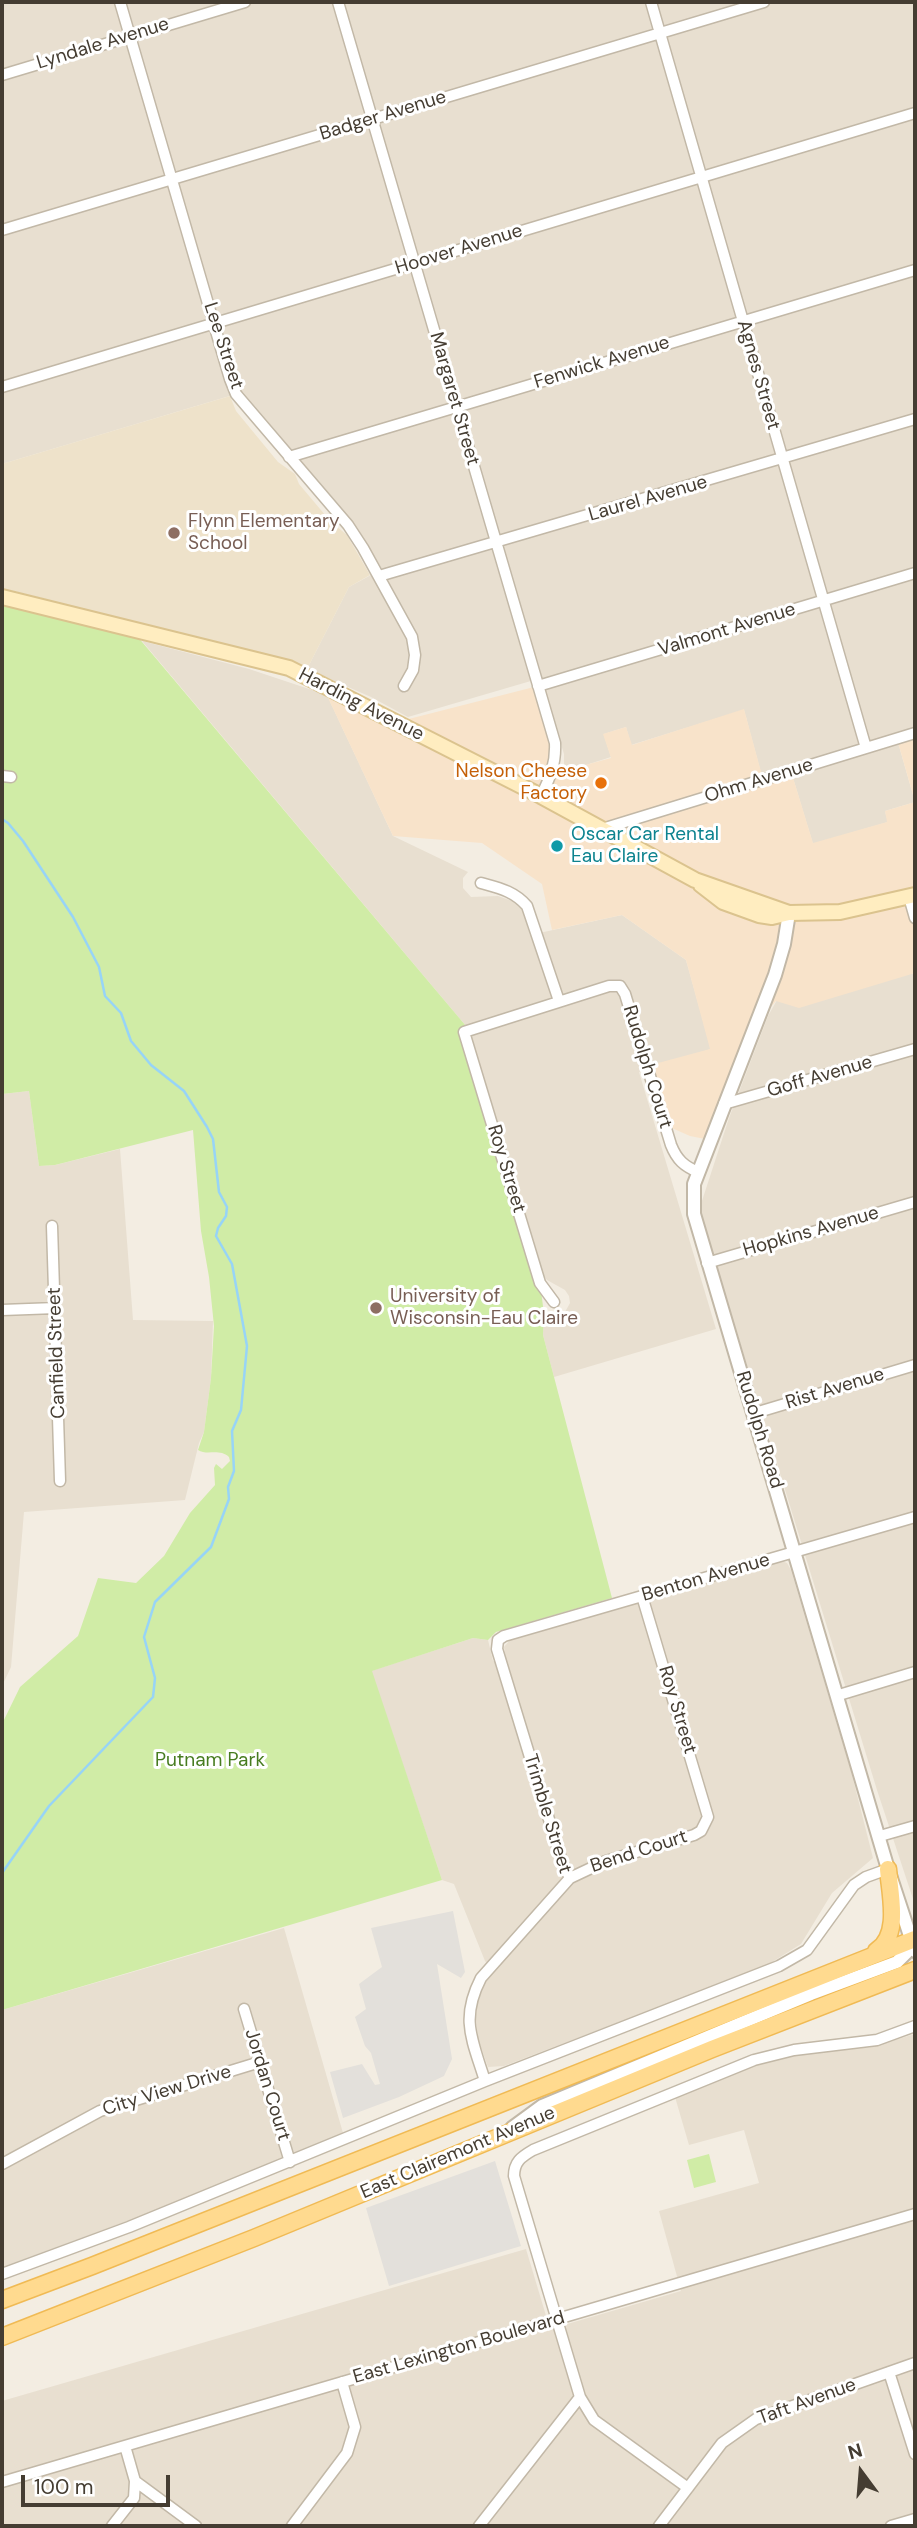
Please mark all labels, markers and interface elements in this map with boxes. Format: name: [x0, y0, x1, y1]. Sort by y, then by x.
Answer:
street label: Lyndale Avenue: [34, 13, 172, 75]
street label: Badger Avenue: [317, 86, 449, 146]
street label: Hoover Avenue: [393, 220, 525, 280]
street label: Lee Street: [198, 300, 248, 392]
street label: Agnes Street: [731, 317, 785, 433]
street label: Margaret Street: [424, 330, 484, 468]
street label: Fenwick Avenue: [531, 332, 673, 394]
street label: Laurel Avenue: [586, 471, 710, 527]
place label: Flynn Elementary School: [188, 511, 340, 555]
marker: Flynn Elementary School: [166, 525, 182, 541]
street label: Valmont Avenue: [656, 598, 798, 662]
street label: Harding Avenue: [295, 664, 427, 746]
street label: Ohm Avenue: [702, 754, 816, 808]
place label: Nelson Cheese Factory: [456, 761, 587, 805]
marker: Nelson Cheese Factory: [593, 775, 609, 791]
place label: Oscar Car Rental Eau Claire: [571, 824, 719, 868]
marker: Oscar Car Rental Eau Claire: [549, 838, 565, 854]
street label: Rudolph Court: [617, 1003, 677, 1131]
street label: Goff Avenue: [765, 1051, 875, 1103]
street label: Roy Street: [482, 1122, 530, 1216]
street label: Hopkins Avenue: [740, 1202, 882, 1262]
place label: University of Wisconsin-Eau Claire: [390, 1286, 578, 1330]
street label: Canfield Street: [43, 1287, 71, 1419]
marker: University of Wisconsin-Eau Claire: [368, 1300, 384, 1316]
street label: Rist Avenue: [783, 1363, 887, 1415]
street label: Rudolph Road: [730, 1368, 788, 1492]
street label: Benton Avenue: [639, 1549, 773, 1607]
street label: Roy Street: [653, 1663, 701, 1757]
park label: Putnam Park: [155, 1750, 265, 1772]
street label: Trimble Street: [518, 1751, 576, 1877]
street label: Bend Court: [588, 1826, 690, 1878]
street label: Jordan Court: [239, 2026, 295, 2144]
street label: City View Drive: [100, 2061, 234, 2121]
street label: East Clairemont Avenue: [357, 2102, 559, 2204]
street label: East Lexington Boulevard: [350, 2307, 568, 2389]
street label: Taft Avenue: [755, 2374, 859, 2430]
north arrow: [826, 2437, 896, 2507]
text: N: [845, 2437, 865, 2465]
scale bar: [24, 2462, 173, 2506]
text: 100 m: [34, 2473, 94, 2501]

